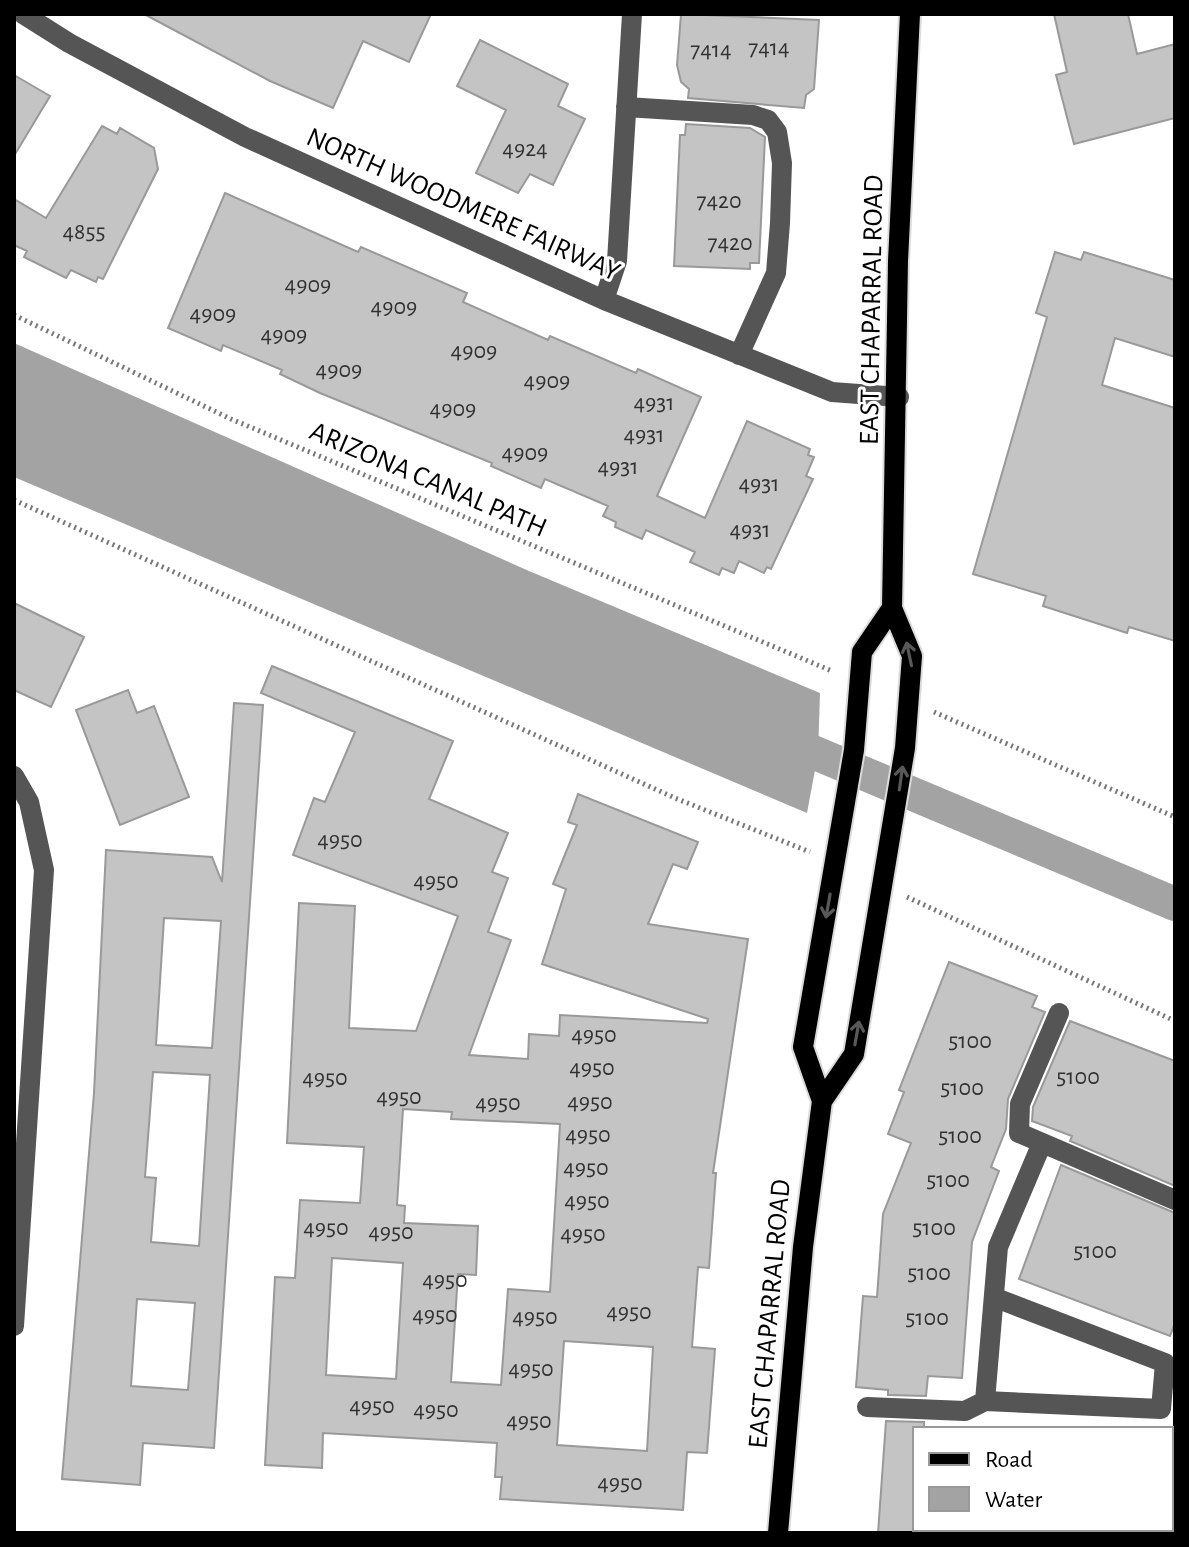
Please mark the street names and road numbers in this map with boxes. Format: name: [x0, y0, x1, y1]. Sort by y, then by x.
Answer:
street label: NORTH WOODMERE FAIRWAY: [302, 123, 624, 287]
street label: EAST CHAPARRAL ROAD: [856, 175, 888, 445]
street label: ARIZONA CANAL PATH: [305, 417, 551, 543]
street label: EAST CHAPARRAL ROAD: [744, 1178, 796, 1450]

